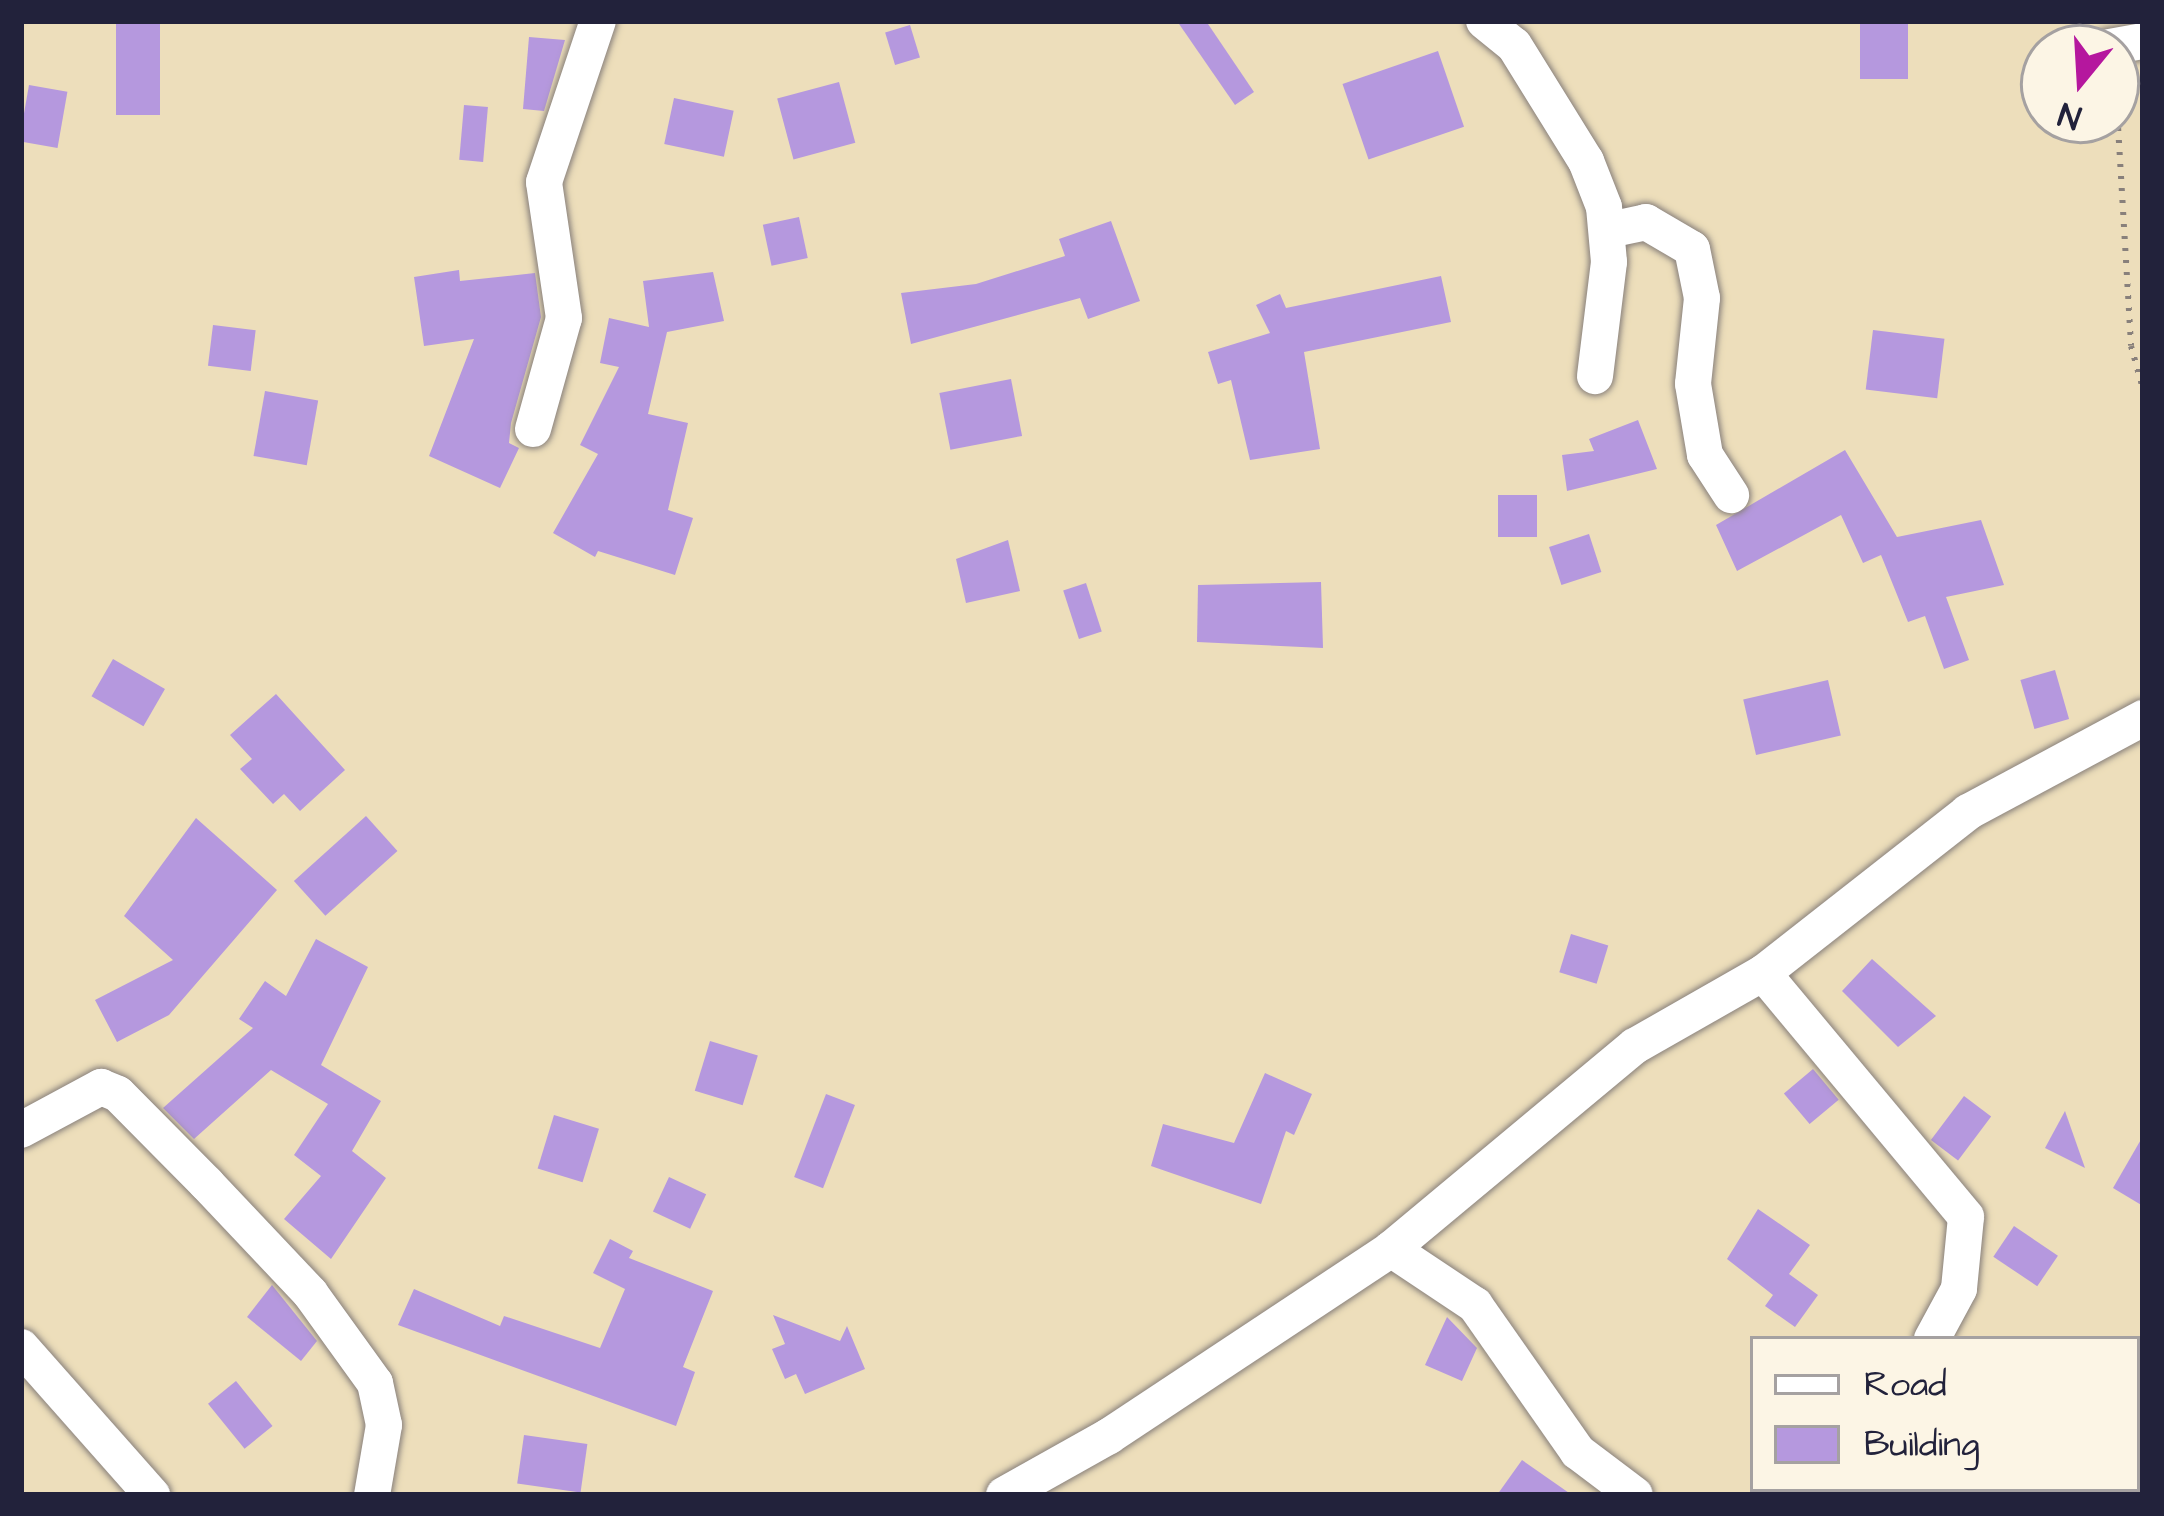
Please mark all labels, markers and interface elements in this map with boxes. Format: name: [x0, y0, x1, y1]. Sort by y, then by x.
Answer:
north arrow: [2020, 24, 2140, 144]
text: N: [2053, 90, 2087, 140]
legend: [1750, 1336, 2140, 1492]
text: Road: [1864, 1359, 1947, 1410]
text: Building: [1864, 1419, 1979, 1470]

